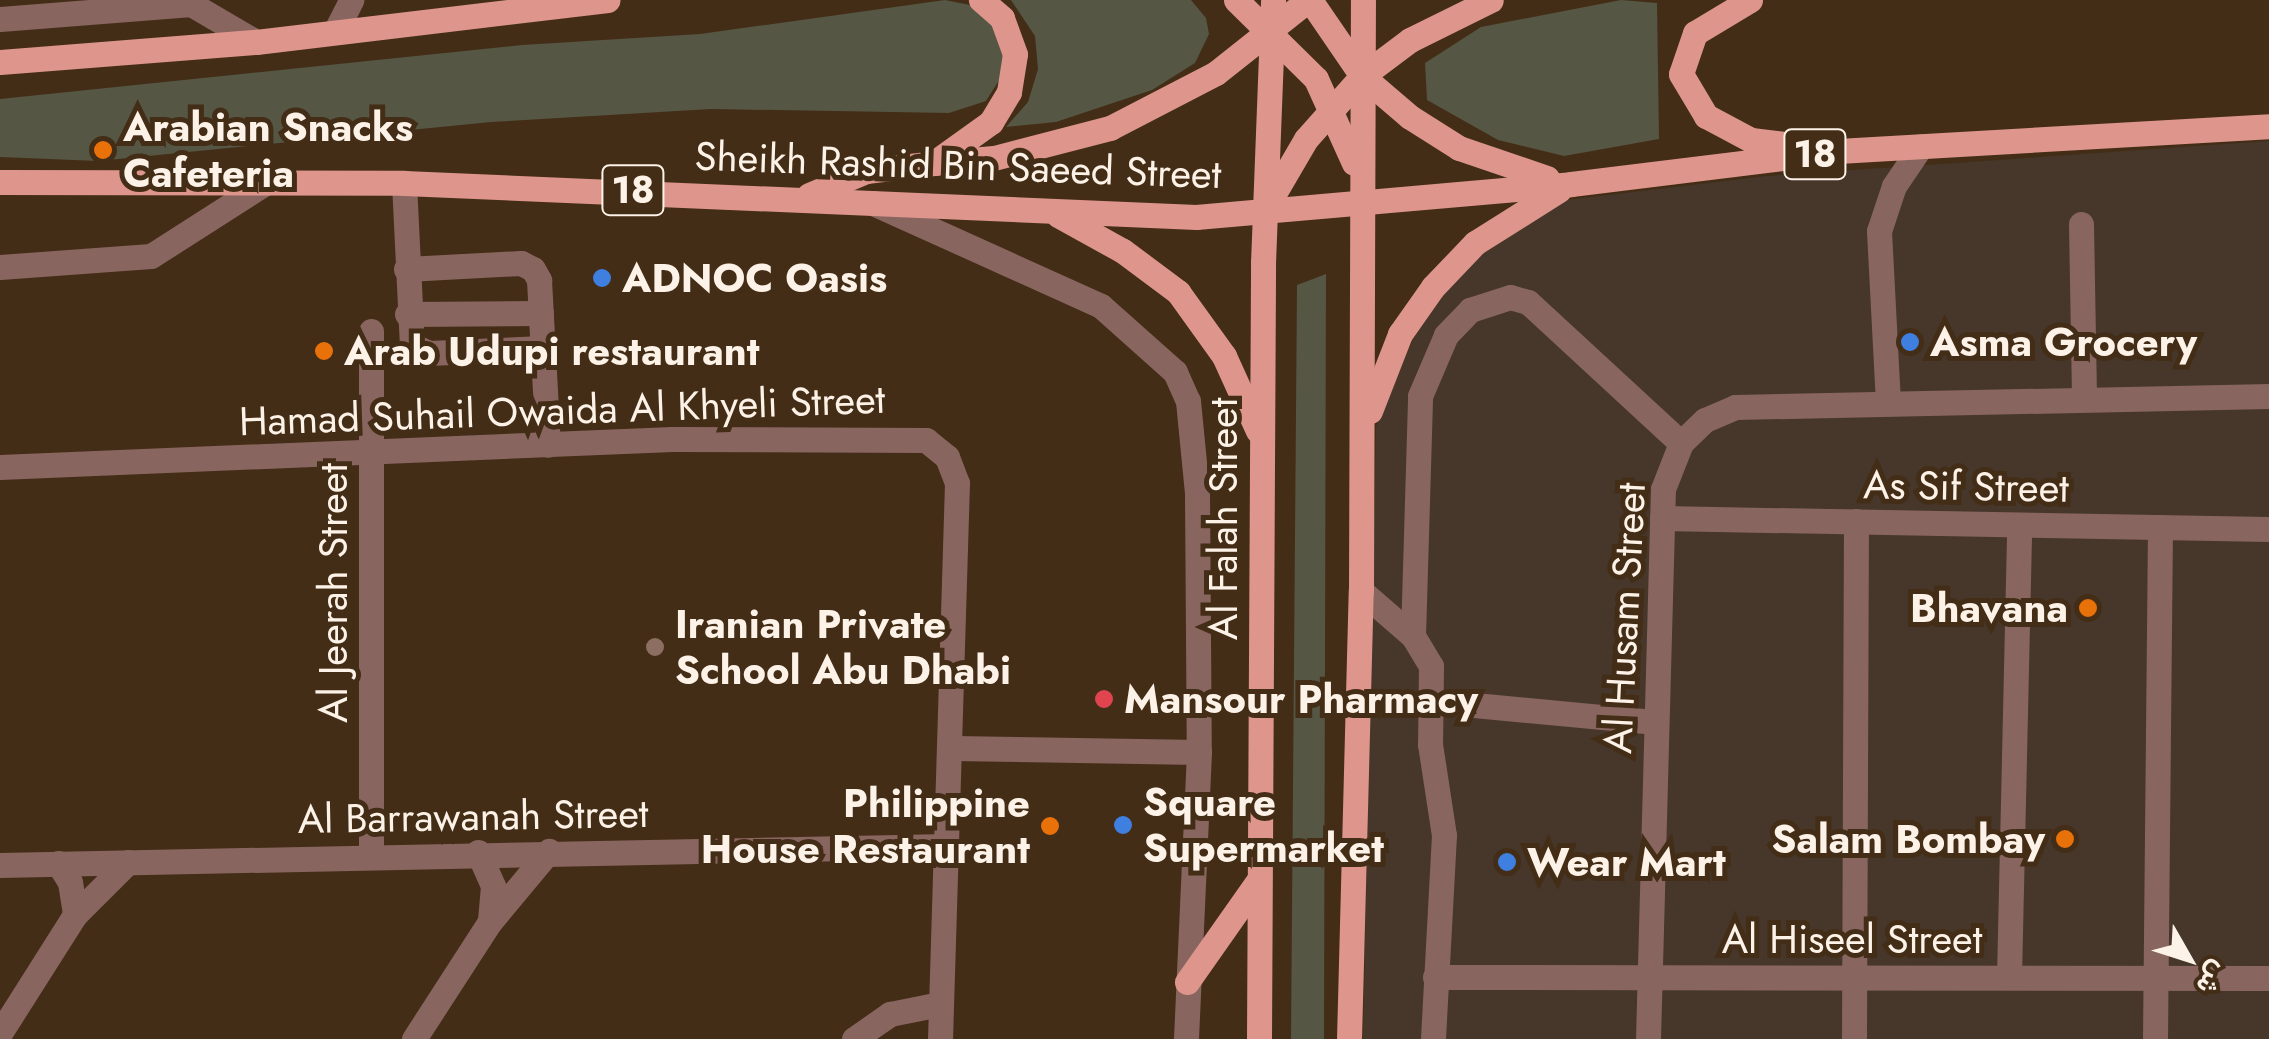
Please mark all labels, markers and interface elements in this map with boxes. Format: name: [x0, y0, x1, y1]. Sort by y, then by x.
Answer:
place label: Arabian Snacks Cafeteria: [123, 103, 413, 197]
road number: 18: [1782, 121, 1848, 187]
street label: Sheikh Rashid Bin Saeed Street: [694, 132, 1222, 198]
marker: Arabian Snacks Cafeteria: [92, 139, 114, 161]
road number: 18: [600, 157, 666, 223]
place label: ADNOC Oasis: [622, 254, 887, 302]
marker: ADNOC Oasis: [591, 267, 613, 289]
place label: Asma Grocery: [1930, 318, 2197, 366]
place label: Arab Udupi restaurant: [344, 327, 760, 375]
marker: Asma Grocery: [1899, 331, 1921, 353]
marker: Arab Udupi restaurant: [313, 340, 335, 362]
street label: Hamad Suhail Owaida Al Khyeli Street: [238, 375, 886, 445]
street label: Al Falah Street: [1199, 398, 1247, 640]
street label: As Sif Street: [1863, 460, 2069, 512]
street label: Al Jeerah Street: [309, 463, 357, 723]
street label: Al Husam Street: [1593, 481, 1655, 755]
place label: Bhavana: [1910, 584, 2068, 632]
marker: Bhavana: [2077, 597, 2099, 619]
place label: Iranian Private School Abu Dhabi: [675, 600, 1011, 694]
marker: Iranian Private School Abu Dhabi: [644, 636, 666, 658]
place label: Mansour Pharmacy: [1124, 675, 1478, 723]
marker: Mansour Pharmacy: [1093, 688, 1115, 710]
place label: Square Supermarket: [1143, 778, 1384, 872]
place label: Philippine House Restaurant: [701, 779, 1030, 873]
street label: Al Barrawanah Street: [297, 789, 649, 843]
marker: Square Supermarket: [1112, 814, 1134, 836]
marker: Philippine House Restaurant: [1039, 815, 1061, 837]
place label: Salam Bombay: [1771, 815, 2045, 863]
marker: Salam Bombay: [2054, 828, 2076, 850]
place label: Wear Mart: [1527, 838, 1726, 886]
marker: Wear Mart: [1496, 851, 1518, 873]
north arrow: [2139, 909, 2239, 1009]
street label: Al Hiseel Street: [1722, 915, 1982, 963]
text: ش: [2186, 952, 2239, 1004]

